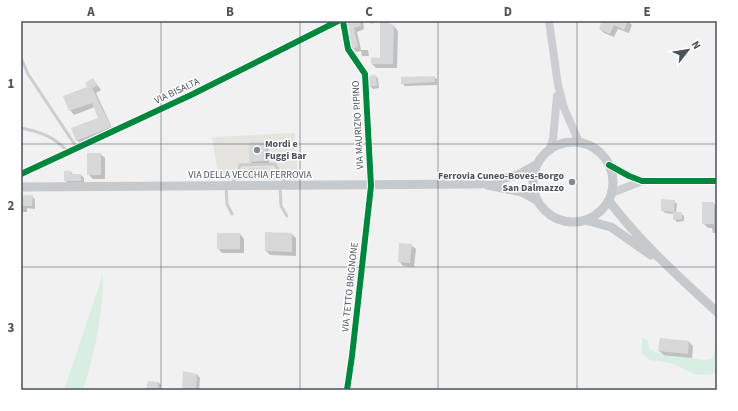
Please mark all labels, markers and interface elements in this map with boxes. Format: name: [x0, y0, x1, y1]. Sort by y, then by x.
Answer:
text: A: [86, 3, 95, 21]
text: B: [226, 3, 234, 21]
text: C: [365, 3, 373, 21]
text: D: [504, 3, 512, 21]
text: E: [643, 3, 651, 21]
north arrow: [668, 30, 708, 70]
text: N: [688, 38, 704, 52]
street label: VIA BISALTA: [152, 74, 202, 108]
text: 1: [8, 75, 15, 93]
street label: VIA MAURIZIO PIPINO: [349, 80, 367, 170]
place label: Mordi e Fuggi Bar: [265, 137, 306, 163]
marker: Mordi e Fuggi Bar: [252, 145, 262, 155]
street label: VIA DELLA VECCHIA FERROVIA: [188, 168, 312, 182]
place label: Ferrovia Cuneo-Boves-Borgo San Dalmazzo: [438, 169, 564, 195]
marker: Ferrovia Cuneo-Boves-Borgo San Dalmazzo: [567, 177, 577, 187]
text: 2: [8, 197, 15, 215]
street label: VIA TETTO BRIGNONE: [338, 241, 362, 333]
text: 3: [8, 319, 15, 337]

